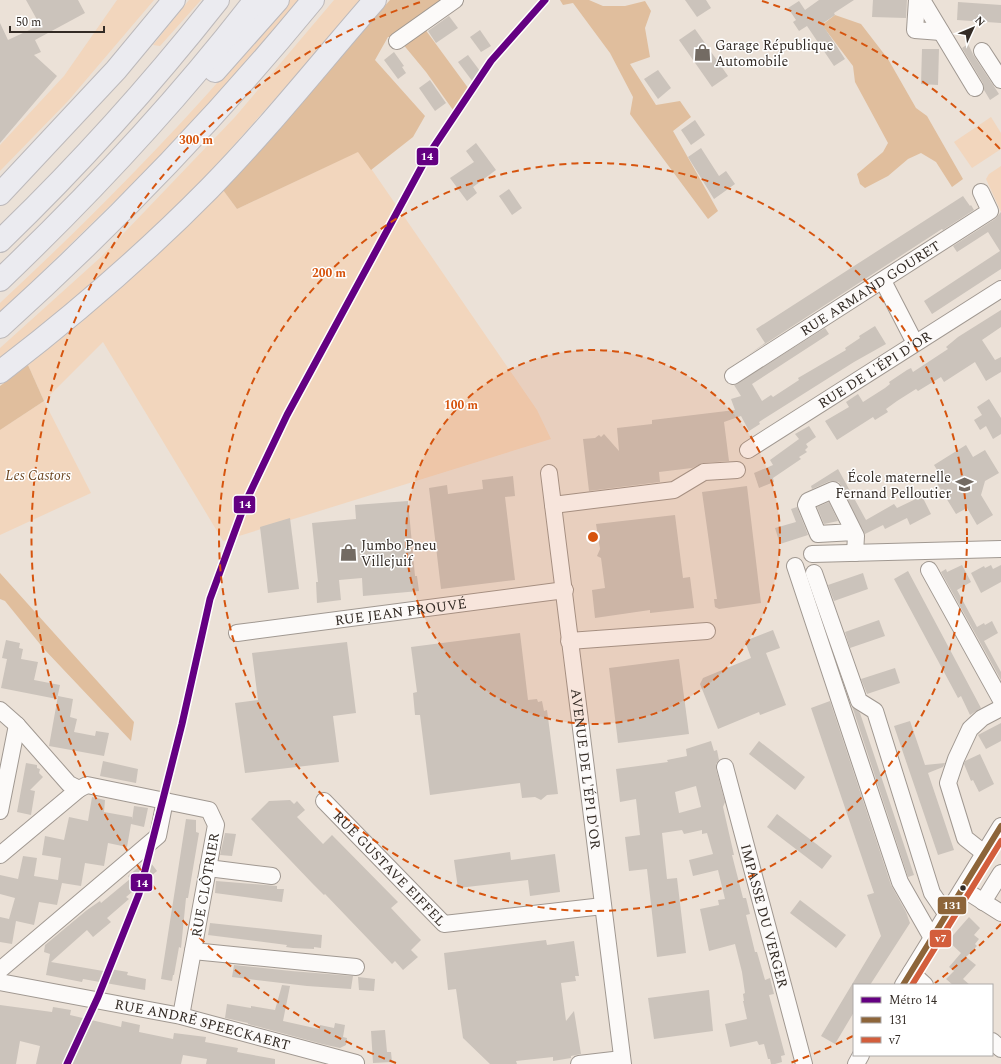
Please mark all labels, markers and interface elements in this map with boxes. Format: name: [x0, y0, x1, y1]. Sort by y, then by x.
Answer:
scale bar: [10, 8, 104, 34]
north arrow: [953, 8, 993, 48]
text: N: [971, 12, 989, 31]
text: 50 m: [16, 13, 41, 32]
place label: Garage République Automobile: [715, 35, 834, 72]
shop icon: Garage République Automobile: [692, 43, 712, 63]
text: 300 m: [179, 131, 213, 150]
line badge: 14: [416, 147, 439, 166]
text: 14: [421, 148, 434, 165]
street label: RUE ARMAND GOURET: [796, 235, 945, 341]
text: 200 m: [312, 264, 346, 283]
street label: RUE DE L'ÉPI D'OR: [814, 326, 936, 414]
text: 100 m: [444, 396, 478, 415]
park label: Les Castors: [5, 465, 71, 486]
place label: École maternelle Fernand Pelloutier: [835, 467, 951, 504]
school or university icon: École maternelle Fernand Pelloutier: [954, 475, 974, 495]
line badge: 14: [233, 495, 256, 514]
text: 14: [239, 496, 252, 513]
centre of rings: [586, 530, 600, 544]
place label: Jumbo Pneu Villejuif: [361, 535, 437, 572]
shop icon: Jumbo Pneu Villejuif: [338, 543, 358, 563]
street label: RUE JEAN PROUVÉ: [333, 593, 468, 631]
street label: AVENUE DE L'ÉPI D'OR: [565, 687, 606, 851]
street label: RUE GUSTAVE EIFFEL: [328, 806, 450, 931]
street label: RUE CLÔTRIER: [186, 830, 225, 939]
street label: IMPASSE DU VERGER: [735, 842, 793, 991]
line badge: 14: [130, 873, 153, 892]
text: 14: [136, 875, 149, 892]
unlabelled marker: [958, 883, 968, 893]
line badge: 131: [937, 896, 967, 915]
text: 131: [943, 897, 961, 914]
line badge: v7: [929, 929, 952, 948]
text: v7: [934, 930, 947, 947]
legend: [853, 984, 993, 1056]
text: Métro 14: [889, 991, 937, 1010]
street label: RUE ANDRÉ SPEECKAERT: [113, 994, 293, 1056]
text: 131: [889, 1011, 907, 1030]
text: v7: [888, 1031, 901, 1050]

